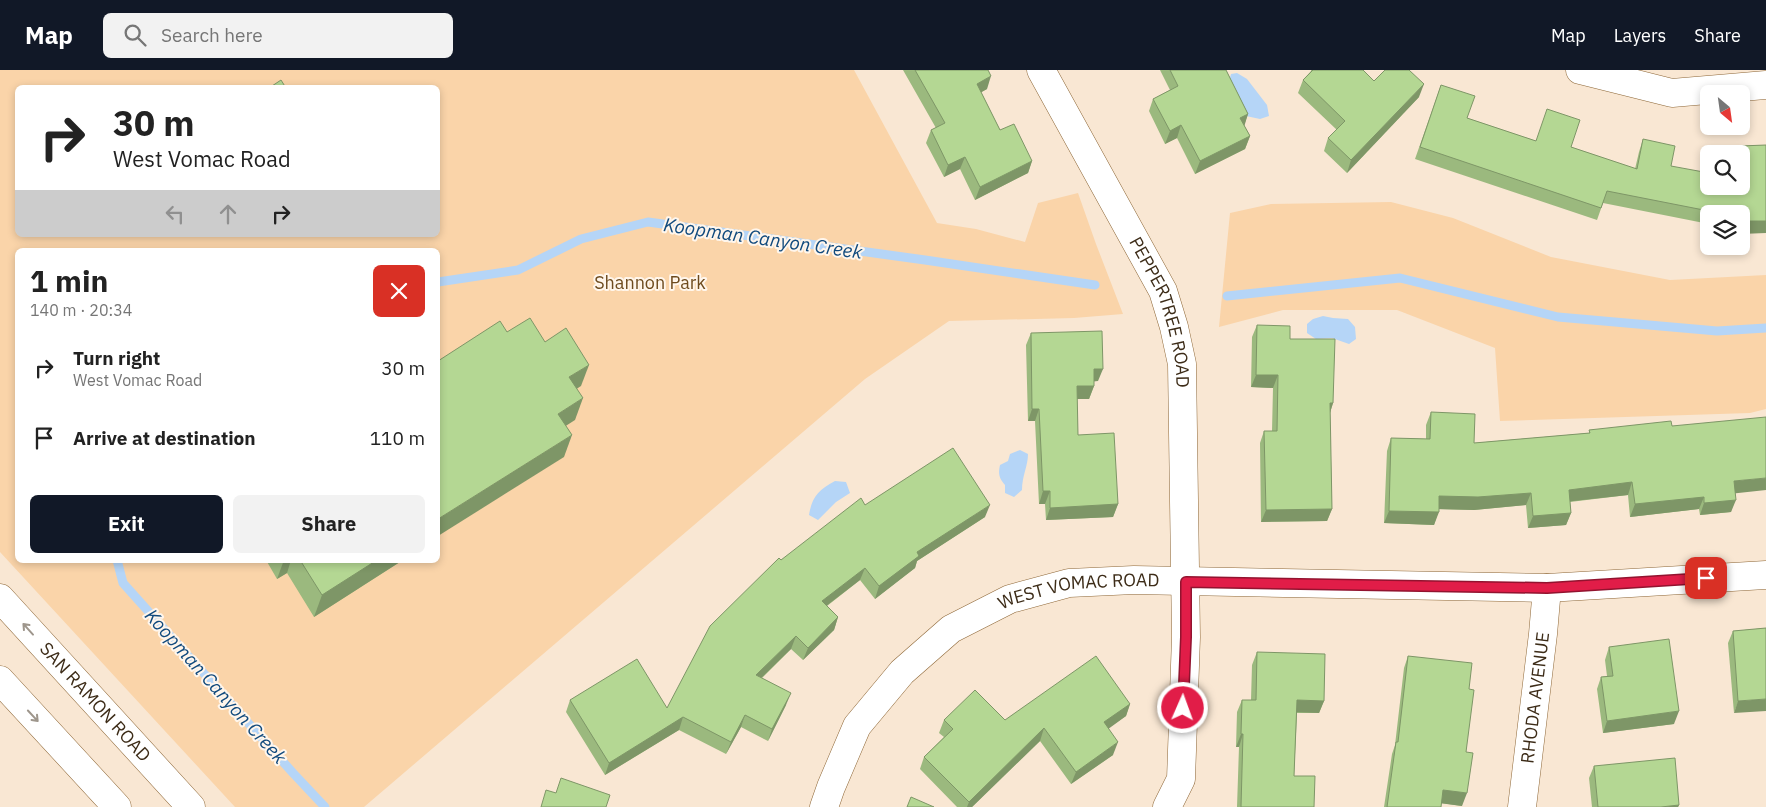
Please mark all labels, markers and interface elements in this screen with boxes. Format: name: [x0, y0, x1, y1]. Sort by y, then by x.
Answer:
search box: [103, 13, 453, 58]
text: Map: [25, 19, 73, 51]
icon: search: [121, 21, 149, 49]
text: Search here: [161, 23, 263, 47]
text: Map: [1551, 24, 1586, 47]
text: Layers: [1614, 24, 1666, 47]
text: Share: [1694, 24, 1741, 47]
north arrow: [1700, 85, 1750, 135]
map controls: [1700, 85, 1750, 255]
text: 30 m: [113, 100, 195, 146]
icon: right: [30, 105, 95, 170]
text: West Vomac Road: [113, 144, 291, 173]
button: search: [1700, 145, 1750, 195]
icon: left: [161, 200, 189, 228]
icon: ahead: [214, 200, 242, 228]
icon: right: [267, 200, 295, 228]
button: layers: [1700, 205, 1750, 255]
water label: Koopman Canyon Creek: [662, 212, 865, 264]
street label: PEPPERTREE ROAD: [1124, 233, 1194, 388]
text: 1 min: [30, 261, 108, 300]
button: close: [373, 265, 425, 317]
park label: Shannon Park: [594, 271, 706, 294]
text: 140 m · 20:34: [30, 300, 132, 320]
text: Turn right: [73, 346, 160, 370]
icon: right: [30, 354, 58, 382]
text: 30 m: [381, 356, 425, 380]
text: West Vomac Road: [73, 370, 202, 390]
icon: arrive: [30, 424, 58, 452]
text: Arrive at destination: [73, 426, 256, 450]
text: 110 m: [370, 426, 425, 450]
button: Exit: [30, 495, 223, 553]
button: Share: [233, 495, 425, 553]
pin: [1685, 557, 1727, 599]
icon: arrive: [1692, 564, 1720, 592]
street label: WEST VOMAC ROAD: [994, 568, 1160, 614]
water label: Koopman Canyon Creek: [140, 604, 293, 769]
one-way arrow: [22, 622, 34, 635]
street label: RHODA AVENUE: [1515, 631, 1554, 765]
street label: SAN RAMON ROAD: [35, 637, 156, 766]
position arrow: [1156, 681, 1208, 733]
one-way arrow: [27, 709, 39, 722]

